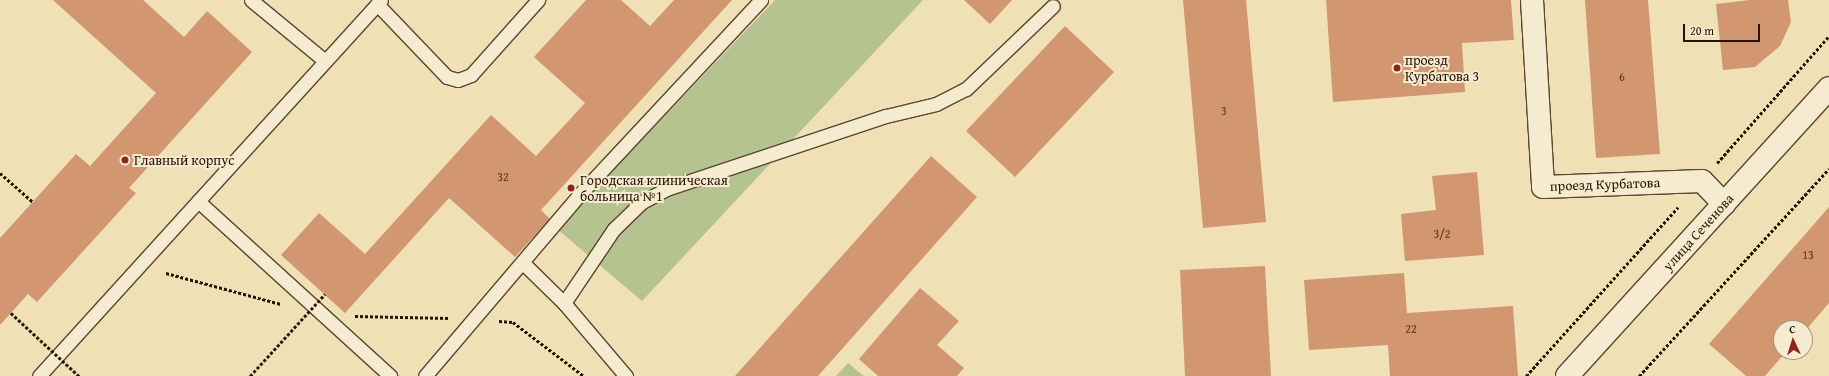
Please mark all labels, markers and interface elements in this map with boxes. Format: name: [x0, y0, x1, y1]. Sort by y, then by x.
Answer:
scale bar: [1685, 16, 1762, 42]
text: 20 m: [1690, 22, 1714, 39]
place label: проезд Курбатова 3: [1405, 52, 1479, 84]
marker: проезд Курбатова 3: [1392, 63, 1402, 73]
house number: 6: [1619, 70, 1625, 84]
house number: 3: [1221, 104, 1227, 118]
place label: Главный корпус: [134, 152, 235, 168]
marker: Главный корпус: [119, 154, 131, 166]
house number: 32: [497, 170, 509, 184]
place label: Городская клиническая больница №1: [580, 172, 728, 204]
street label: проезд Курбатова: [1550, 174, 1660, 194]
marker: Городская клиническая больница №1: [565, 182, 577, 194]
street label: улица Сеченова: [1659, 190, 1737, 274]
house number: 3/2: [1433, 227, 1451, 241]
house number: 13: [1802, 248, 1814, 262]
north arrow: [1773, 320, 1813, 360]
text: С: [1789, 321, 1796, 337]
house number: 22: [1405, 322, 1417, 336]

